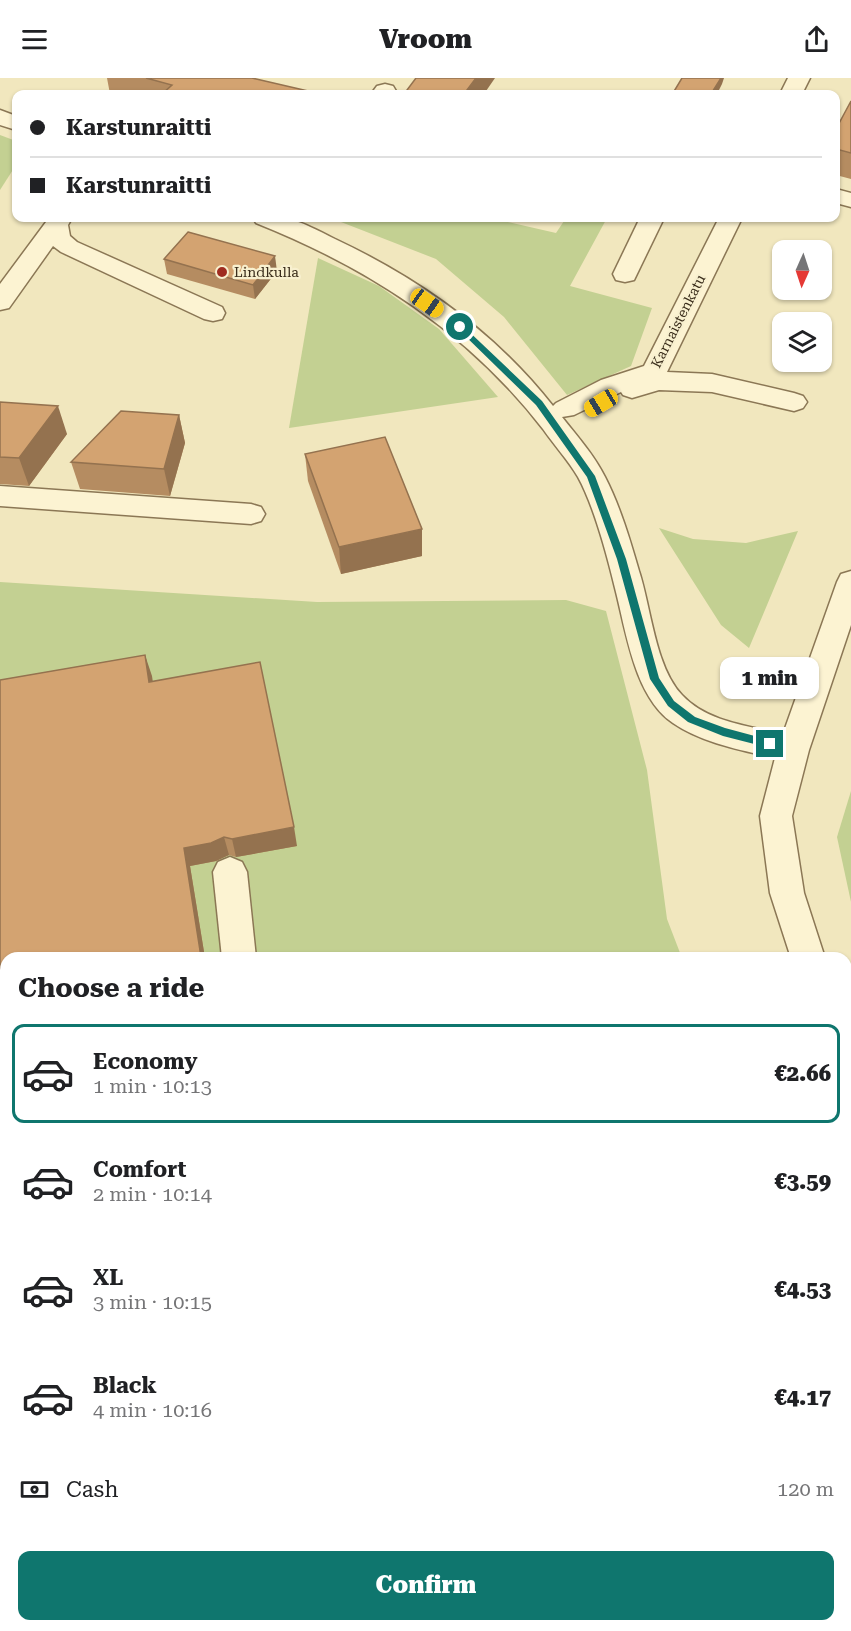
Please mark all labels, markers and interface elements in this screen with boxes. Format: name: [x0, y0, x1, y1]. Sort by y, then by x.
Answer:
icon: menu: [18, 23, 51, 56]
text: Vroom: [379, 23, 472, 55]
icon: share: [800, 23, 833, 56]
text: Karstunraitti: [66, 115, 211, 140]
text: Karstunraitti: [66, 173, 211, 198]
north arrow: [772, 240, 832, 300]
map controls: [772, 240, 832, 372]
place label: Lindkulla: [234, 264, 299, 280]
marker: Lindkulla: [215, 265, 229, 279]
street label: Karnaistenkatu: [648, 271, 709, 370]
car: [407, 285, 447, 321]
button: layers: [772, 312, 832, 372]
route start: [446, 313, 473, 340]
car: [581, 386, 621, 420]
callout: 1 min: [720, 657, 820, 699]
text: 1 min: [741, 666, 798, 690]
route end: [756, 730, 783, 757]
text: Choose a ride: [18, 972, 204, 1004]
icon: car: [21, 1047, 75, 1101]
text: Economy: [93, 1049, 197, 1074]
text: €2.66: [774, 1061, 831, 1086]
text: 1 min · 10:13: [93, 1074, 212, 1098]
icon: car: [21, 1155, 75, 1209]
text: Comfort: [93, 1157, 186, 1182]
text: €3.59: [774, 1169, 831, 1194]
text: 2 min · 10:14: [93, 1182, 212, 1206]
icon: car: [21, 1263, 75, 1317]
text: XL: [93, 1265, 123, 1290]
text: €4.53: [774, 1277, 831, 1302]
text: 3 min · 10:15: [93, 1290, 212, 1314]
icon: car: [21, 1371, 75, 1425]
text: Black: [93, 1373, 157, 1398]
text: €4.17: [774, 1385, 831, 1410]
text: 4 min · 10:16: [93, 1398, 212, 1422]
icon: cash: [18, 1473, 51, 1506]
text: Cash: [66, 1477, 118, 1502]
text: 120 m: [777, 1477, 834, 1501]
button: Confirm: [18, 1551, 834, 1620]

